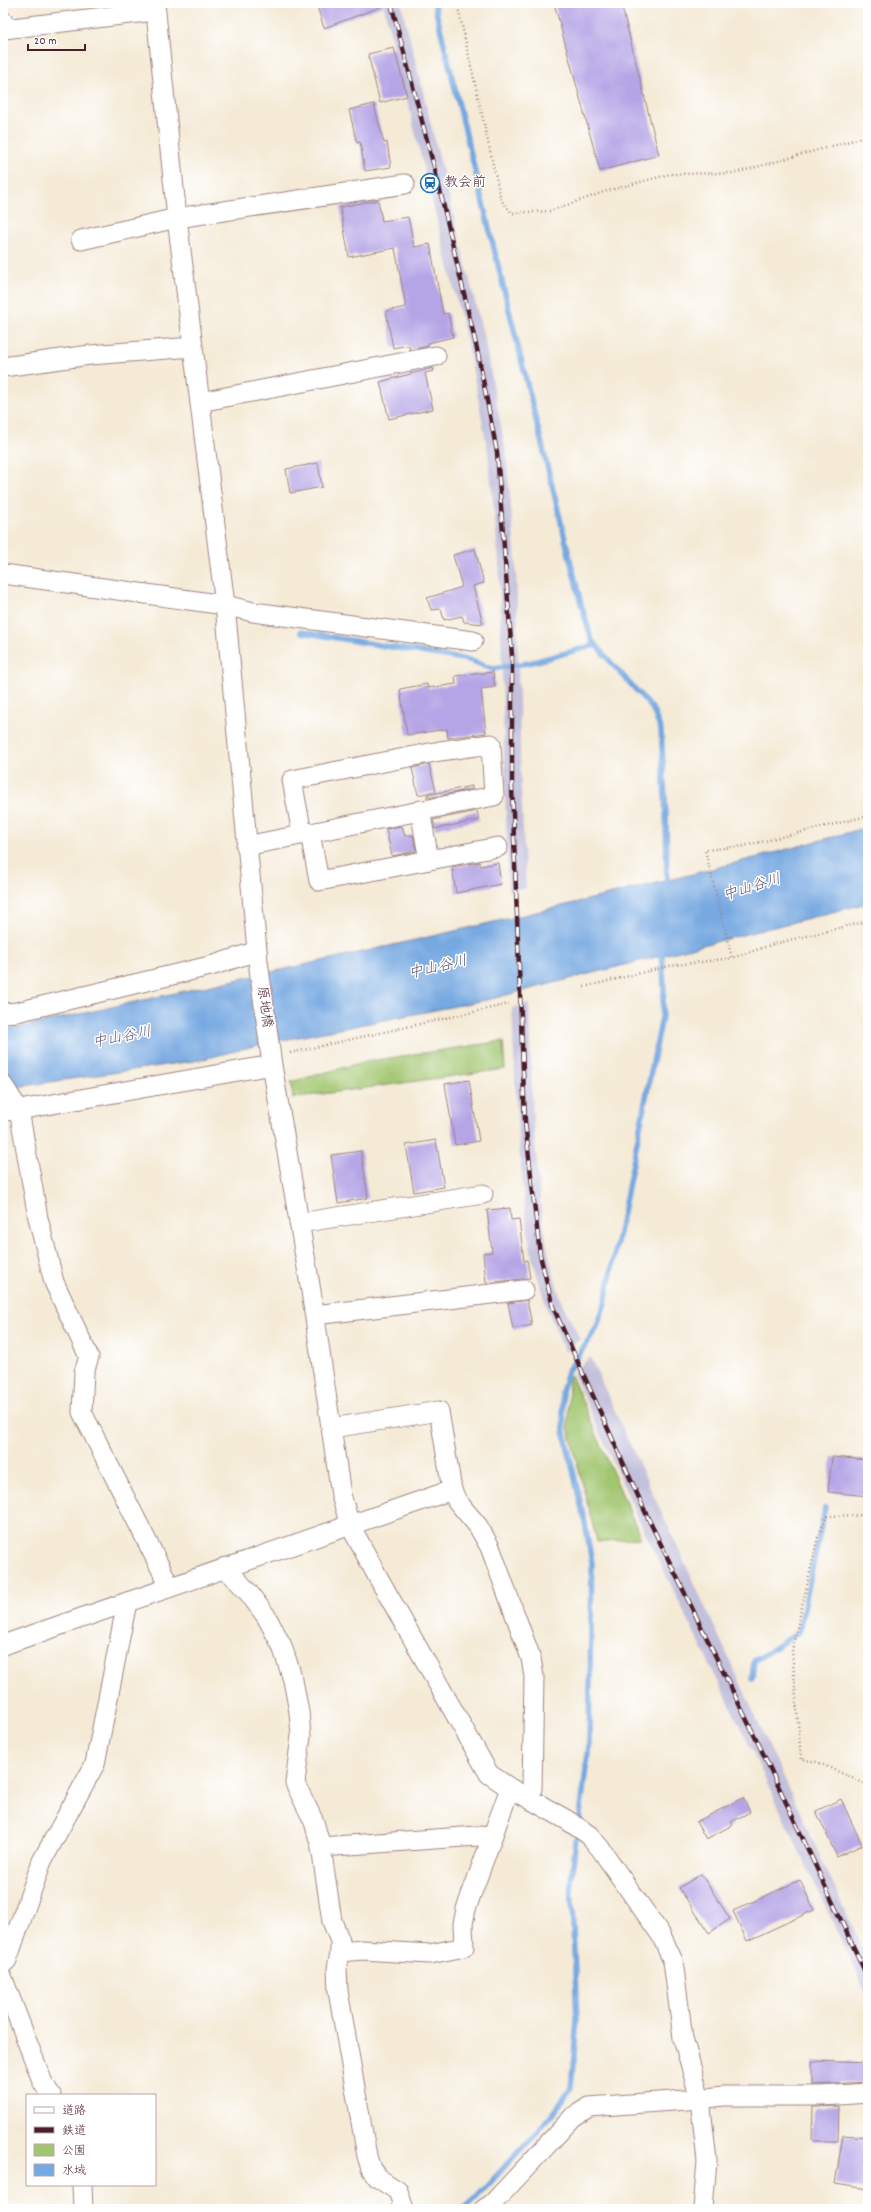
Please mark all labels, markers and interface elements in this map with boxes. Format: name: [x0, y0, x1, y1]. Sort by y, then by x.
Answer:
scale bar: [28, 26, 85, 52]
text: 20 m: [34, 33, 57, 50]
station icon: 教会前: [419, 172, 441, 194]
place label: 教会前: [444, 173, 486, 193]
water label: 中山谷川: [720, 869, 784, 907]
water label: 中山谷川: [406, 951, 470, 985]
street label: 原地橋: [251, 985, 277, 1029]
water label: 中山谷川: [90, 1021, 154, 1055]
legend: [26, 2094, 156, 2186]
text: 道路: [62, 2103, 86, 2120]
text: 鉄道: [62, 2123, 86, 2140]
text: 公園: [62, 2143, 86, 2160]
text: 水域: [62, 2163, 86, 2180]

